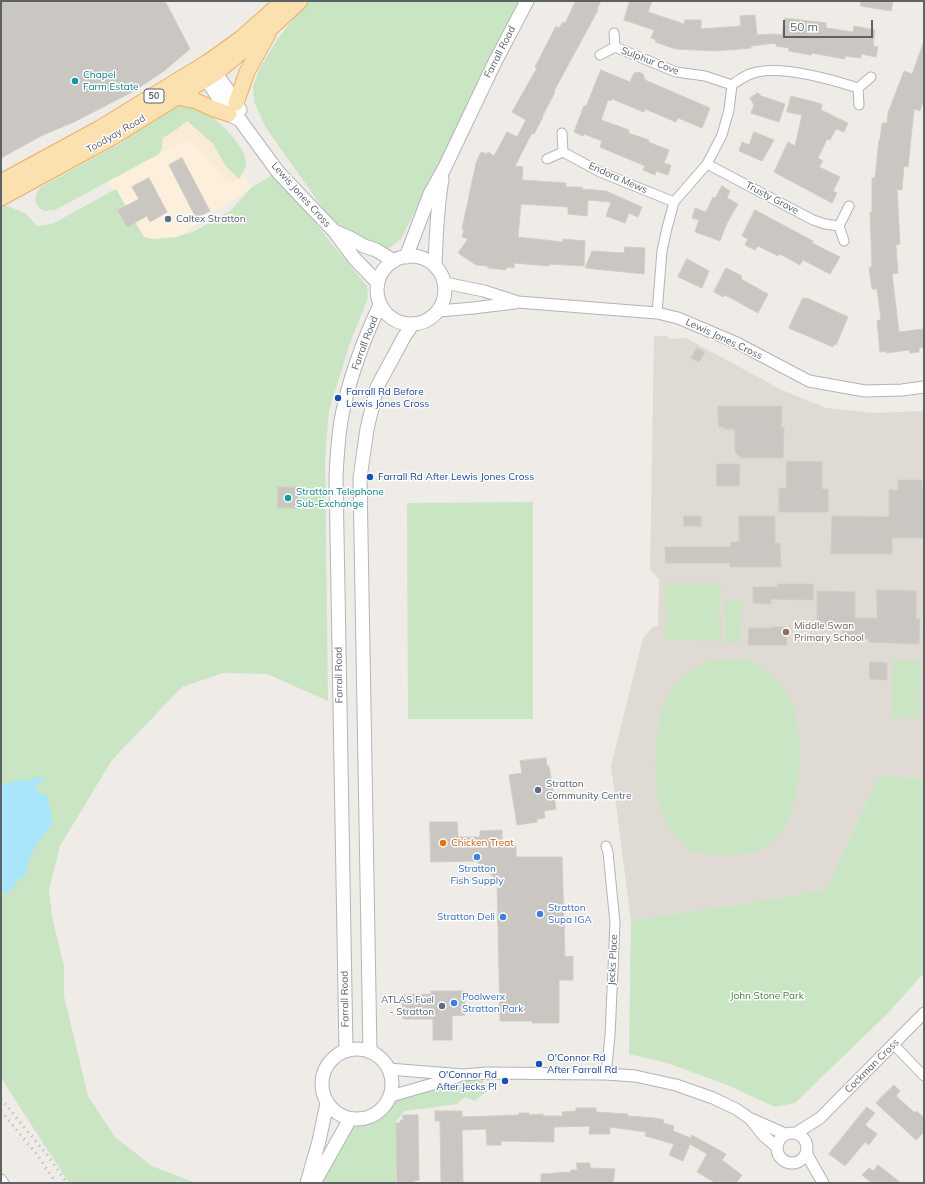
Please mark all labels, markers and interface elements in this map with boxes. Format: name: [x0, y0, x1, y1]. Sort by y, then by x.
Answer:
scale bar: [785, 12, 875, 38]
text: 50 m: [790, 19, 818, 34]
street label: Farrall Road: [482, 24, 518, 80]
street label: Sulphur Cove: [619, 44, 681, 78]
place label: Chapel Farm Estate: [83, 69, 139, 92]
marker: Chapel Farm Estate: [70, 76, 80, 86]
road number: 50: [144, 89, 164, 103]
street label: Toodyay Road: [84, 112, 148, 156]
street label: Lewis Jones Cross: [269, 160, 333, 230]
street label: Endora Mews: [587, 160, 649, 196]
street label: Trusty Grove: [743, 179, 801, 217]
place label: Caltex Stratton: [176, 213, 246, 225]
marker: Caltex Stratton: [163, 214, 173, 224]
street label: Farrall Road: [349, 314, 381, 372]
street label: Lewis Jones Cross: [684, 316, 764, 362]
place label: Farrall Rd Before Lewis Jones Cross: [346, 386, 429, 410]
marker: Farrall Rd Before Lewis Jones Cross: [333, 393, 343, 403]
place label: Farrall Rd After Lewis Jones Cross: [378, 471, 534, 483]
marker: Farrall Rd After Lewis Jones Cross: [365, 472, 375, 482]
place label: Stratton Telephone Sub-Exchange: [296, 486, 384, 510]
marker: Stratton Telephone Sub-Exchange: [283, 493, 293, 503]
place label: Middle Swan Primary School: [794, 620, 864, 644]
marker: Middle Swan Primary School: [781, 627, 791, 637]
street label: Farrall Road: [333, 647, 345, 703]
place label: Stratton Community Centre: [546, 778, 632, 802]
marker: Stratton Community Centre: [533, 785, 543, 795]
place label: Chicken Treat: [451, 837, 514, 849]
marker: Chicken Treat: [438, 838, 448, 848]
marker: Stratton Fish Supply: [472, 852, 482, 862]
place label: Stratton Fish Supply: [450, 863, 504, 886]
place label: Stratton Supa IGA: [548, 902, 592, 926]
marker: Stratton Supa IGA: [535, 909, 545, 919]
place label: Stratton Deli: [437, 911, 495, 923]
marker: Stratton Deli: [498, 912, 508, 922]
street label: Jecks Place: [606, 934, 620, 986]
street label: Farrall Road: [339, 971, 351, 1027]
park label: John Stone Park: [730, 990, 804, 1002]
place label: Poolwerx Stratton Park: [462, 991, 523, 1014]
place label: ATLAS Fuel - Stratton: [381, 994, 434, 1018]
marker: Poolwerx Stratton Park: [449, 998, 459, 1008]
marker: ATLAS Fuel - Stratton: [437, 1001, 447, 1011]
street label: Cockman Cross: [842, 1036, 902, 1096]
place label: O'Connor Rd After Farrall Rd: [547, 1052, 617, 1076]
marker: O'Connor Rd After Farrall Rd: [534, 1059, 544, 1069]
place label: O'Connor Rd After Jecks Pl: [436, 1069, 497, 1092]
marker: O'Connor Rd After Jecks Pl: [500, 1076, 510, 1086]

